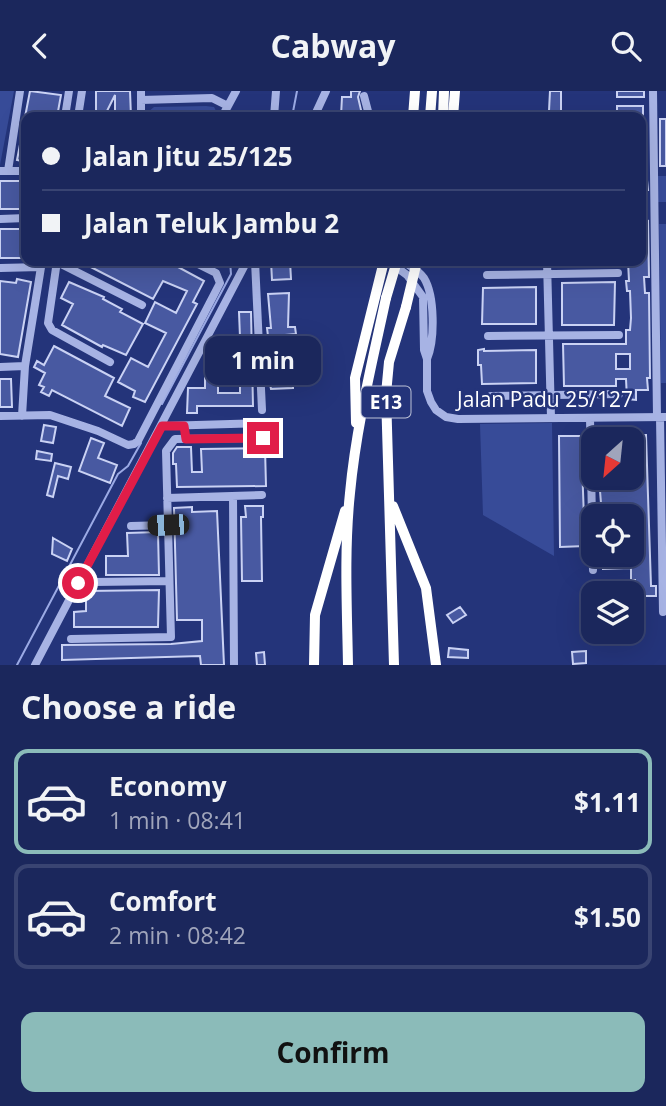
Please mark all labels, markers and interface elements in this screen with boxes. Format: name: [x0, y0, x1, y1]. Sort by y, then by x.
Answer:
text: Cabway: [271, 24, 395, 67]
icon: back: [21, 27, 59, 65]
icon: search: [607, 27, 645, 65]
text: Jalan Jitu 25/125: [84, 138, 293, 174]
text: Jalan Teluk Jambu 2: [84, 205, 339, 241]
callout: 1 min: [205, 337, 321, 385]
text: 1 min: [231, 344, 295, 376]
street label: Jalan Padu 25/127: [455, 385, 633, 413]
road number: E13: [362, 387, 410, 417]
route end: [247, 422, 279, 454]
north arrow: [581, 427, 644, 490]
map controls: [581, 427, 644, 644]
button: locate: [581, 504, 644, 567]
car: [147, 514, 190, 536]
route start: [62, 567, 94, 599]
button: layers: [581, 581, 644, 644]
text: Choose a ride: [21, 685, 236, 728]
text: Economy: [109, 768, 227, 804]
icon: car: [25, 770, 88, 833]
text: $1.11: [574, 784, 641, 820]
text: 1 min · 08:41: [109, 804, 246, 836]
text: Comfort: [109, 883, 216, 919]
icon: car: [25, 885, 88, 948]
text: $1.50: [574, 899, 641, 935]
text: 2 min · 08:42: [109, 919, 246, 951]
button: Confirm: [21, 1012, 645, 1092]

